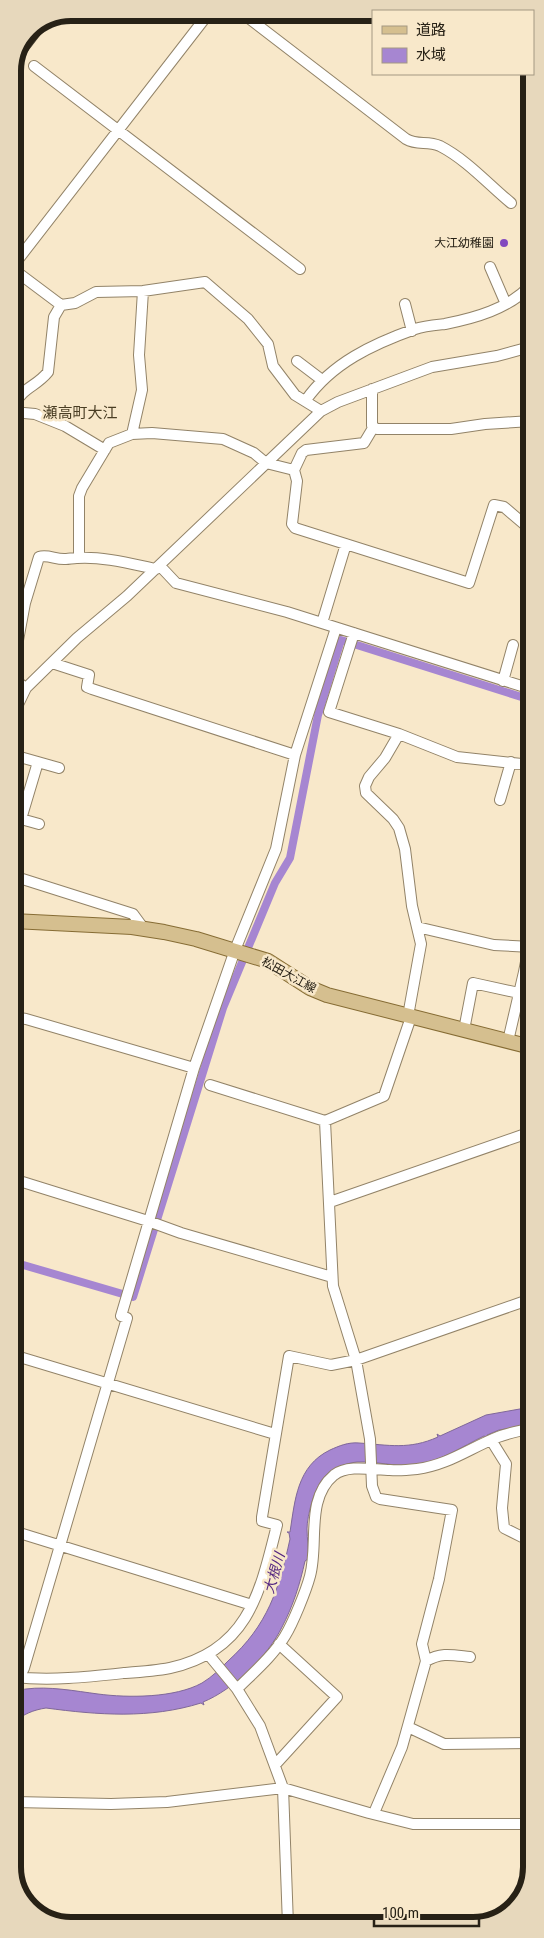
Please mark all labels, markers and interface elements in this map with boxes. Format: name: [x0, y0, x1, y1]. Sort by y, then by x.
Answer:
legend: [372, 10, 534, 75]
text: 道路: [416, 21, 446, 39]
text: 水域: [416, 46, 446, 64]
place label: 大江幼稚園: [434, 236, 494, 250]
marker: 大江幼稚園: [498, 237, 510, 249]
district label: 瀬高町大江: [42, 404, 118, 422]
street label: 松田大江線: [259, 954, 319, 996]
water label: 大根川: [261, 1549, 288, 1595]
scale bar: [374, 1896, 479, 1928]
text: 100 m: [382, 1904, 419, 1922]

